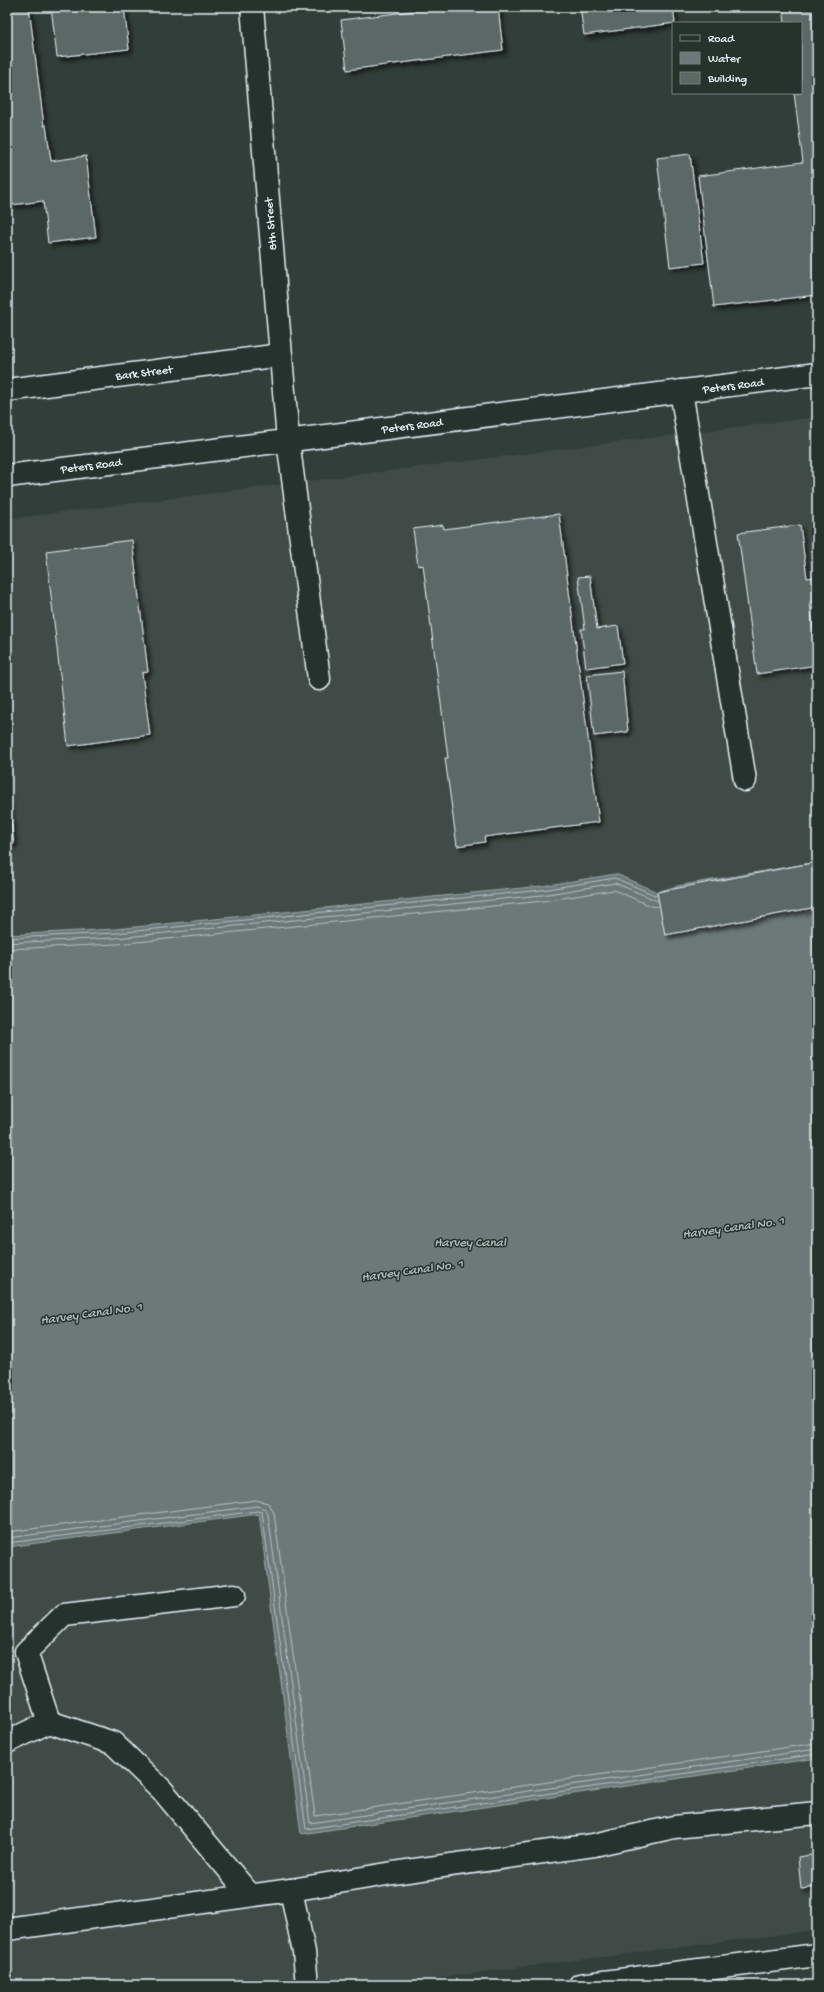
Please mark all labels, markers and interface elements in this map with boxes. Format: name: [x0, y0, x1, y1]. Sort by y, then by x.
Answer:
legend: [672, 22, 802, 94]
text: Road: [708, 33, 735, 47]
text: Water: [708, 53, 742, 67]
text: Building: [707, 73, 747, 87]
street label: 8th Street: [263, 196, 281, 251]
street label: Bark Street: [114, 363, 175, 385]
street label: Peters Road: [701, 376, 766, 398]
street label: Peters Road: [380, 416, 445, 438]
street label: Peters Road: [59, 456, 124, 478]
water label: Harvey Canal No. 1: [682, 1214, 786, 1243]
water label: Harvey Canal: [434, 1236, 507, 1251]
water label: Harvey Canal No. 1: [361, 1257, 465, 1286]
water label: Harvey Canal No. 1: [40, 1300, 144, 1329]

